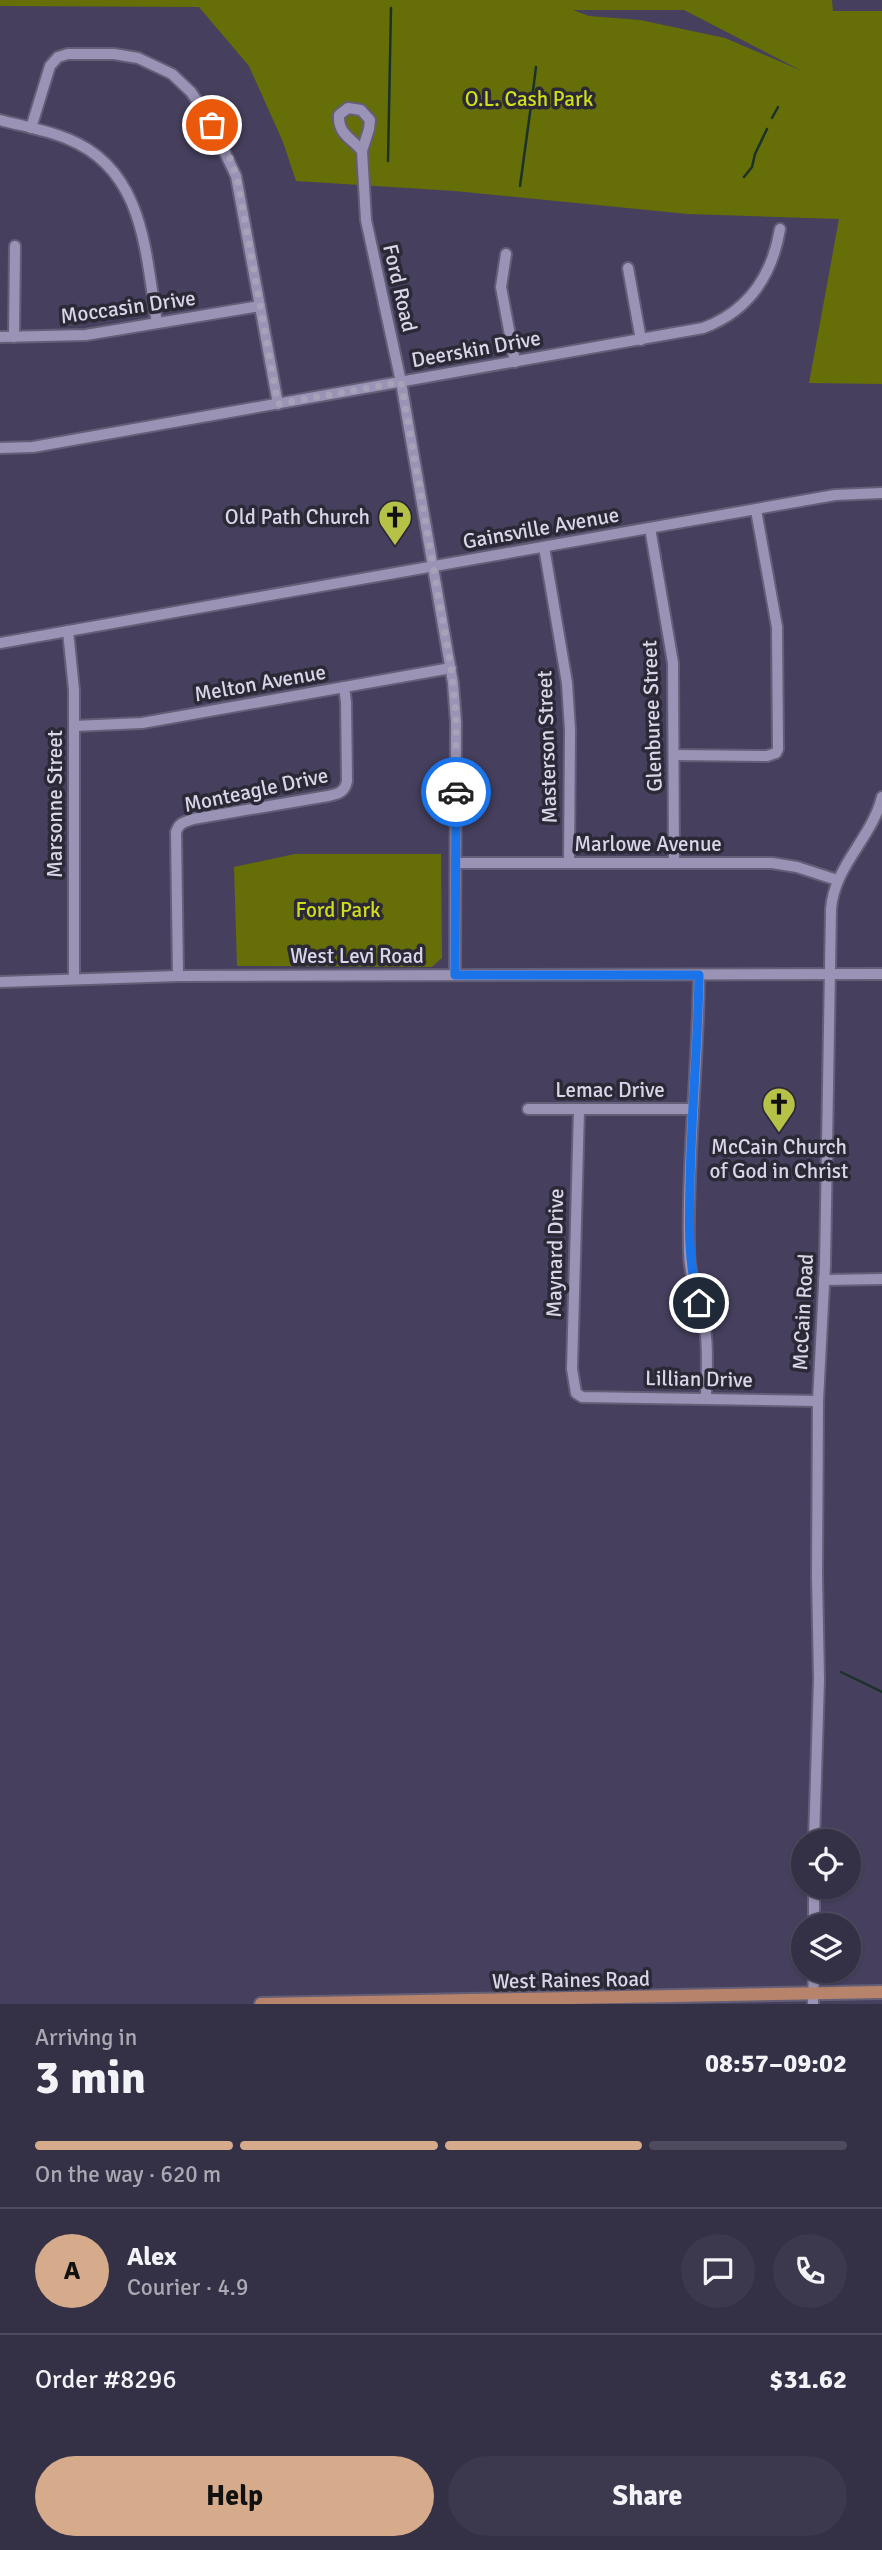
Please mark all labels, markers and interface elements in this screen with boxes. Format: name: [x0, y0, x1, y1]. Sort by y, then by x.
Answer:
park label: O.L. Cash Park: [465, 86, 594, 112]
pin: [182, 95, 242, 155]
icon: bag: [193, 106, 231, 144]
street label: Ford Road: [377, 241, 423, 335]
street label: Moccasin Drive: [59, 285, 197, 329]
street label: Deerskin Drive: [409, 325, 543, 373]
church icon: Old Path Church: [376, 498, 414, 547]
street label: Gainsville Avenue: [461, 501, 621, 555]
place label: Old Path Church: [225, 504, 370, 530]
street label: Glenburee Street: [636, 640, 668, 792]
street label: Melton Avenue: [192, 659, 328, 707]
street label: Masterson Street: [531, 670, 563, 824]
street label: Marsonne Street: [42, 730, 68, 878]
courier: [421, 757, 491, 827]
street label: Monteagle Drive: [182, 762, 330, 818]
icon: car: [437, 773, 475, 811]
street label: Marlowe Avenue: [574, 831, 722, 857]
park label: Ford Park: [296, 897, 381, 923]
street label: West Levi Road: [290, 943, 424, 969]
street label: Lemac Drive: [555, 1077, 665, 1103]
church icon: McCain Church of God in Christ: [760, 1085, 798, 1134]
place label: McCain Church of God in Christ: [710, 1134, 848, 1184]
street label: Maynard Drive: [541, 1188, 569, 1318]
street label: McCain Road: [787, 1253, 819, 1371]
pin: [669, 1273, 729, 1333]
icon: home: [680, 1284, 718, 1322]
street label: Lillian Drive: [645, 1365, 753, 1393]
map controls: [791, 1829, 861, 1983]
button: locate: [791, 1829, 861, 1899]
button: layers: [791, 1913, 861, 1983]
street label: West Raines Road: [492, 1966, 650, 1994]
text: Arriving in: [35, 2023, 137, 2052]
text: 08:57–09:02: [705, 2048, 847, 2080]
text: 3 min: [35, 2050, 146, 2106]
text: On the way · 620 m: [35, 2160, 221, 2189]
button: chat: [681, 2234, 755, 2308]
button: phone: [773, 2234, 847, 2308]
text: Alex: [127, 2241, 177, 2273]
text: A: [64, 2255, 80, 2287]
text: Courier · 4.9: [127, 2273, 248, 2302]
text: Order #8296: [35, 2364, 176, 2396]
text: $31.62: [769, 2364, 847, 2396]
button: Help: [35, 2456, 434, 2536]
button: Share: [448, 2456, 847, 2536]

